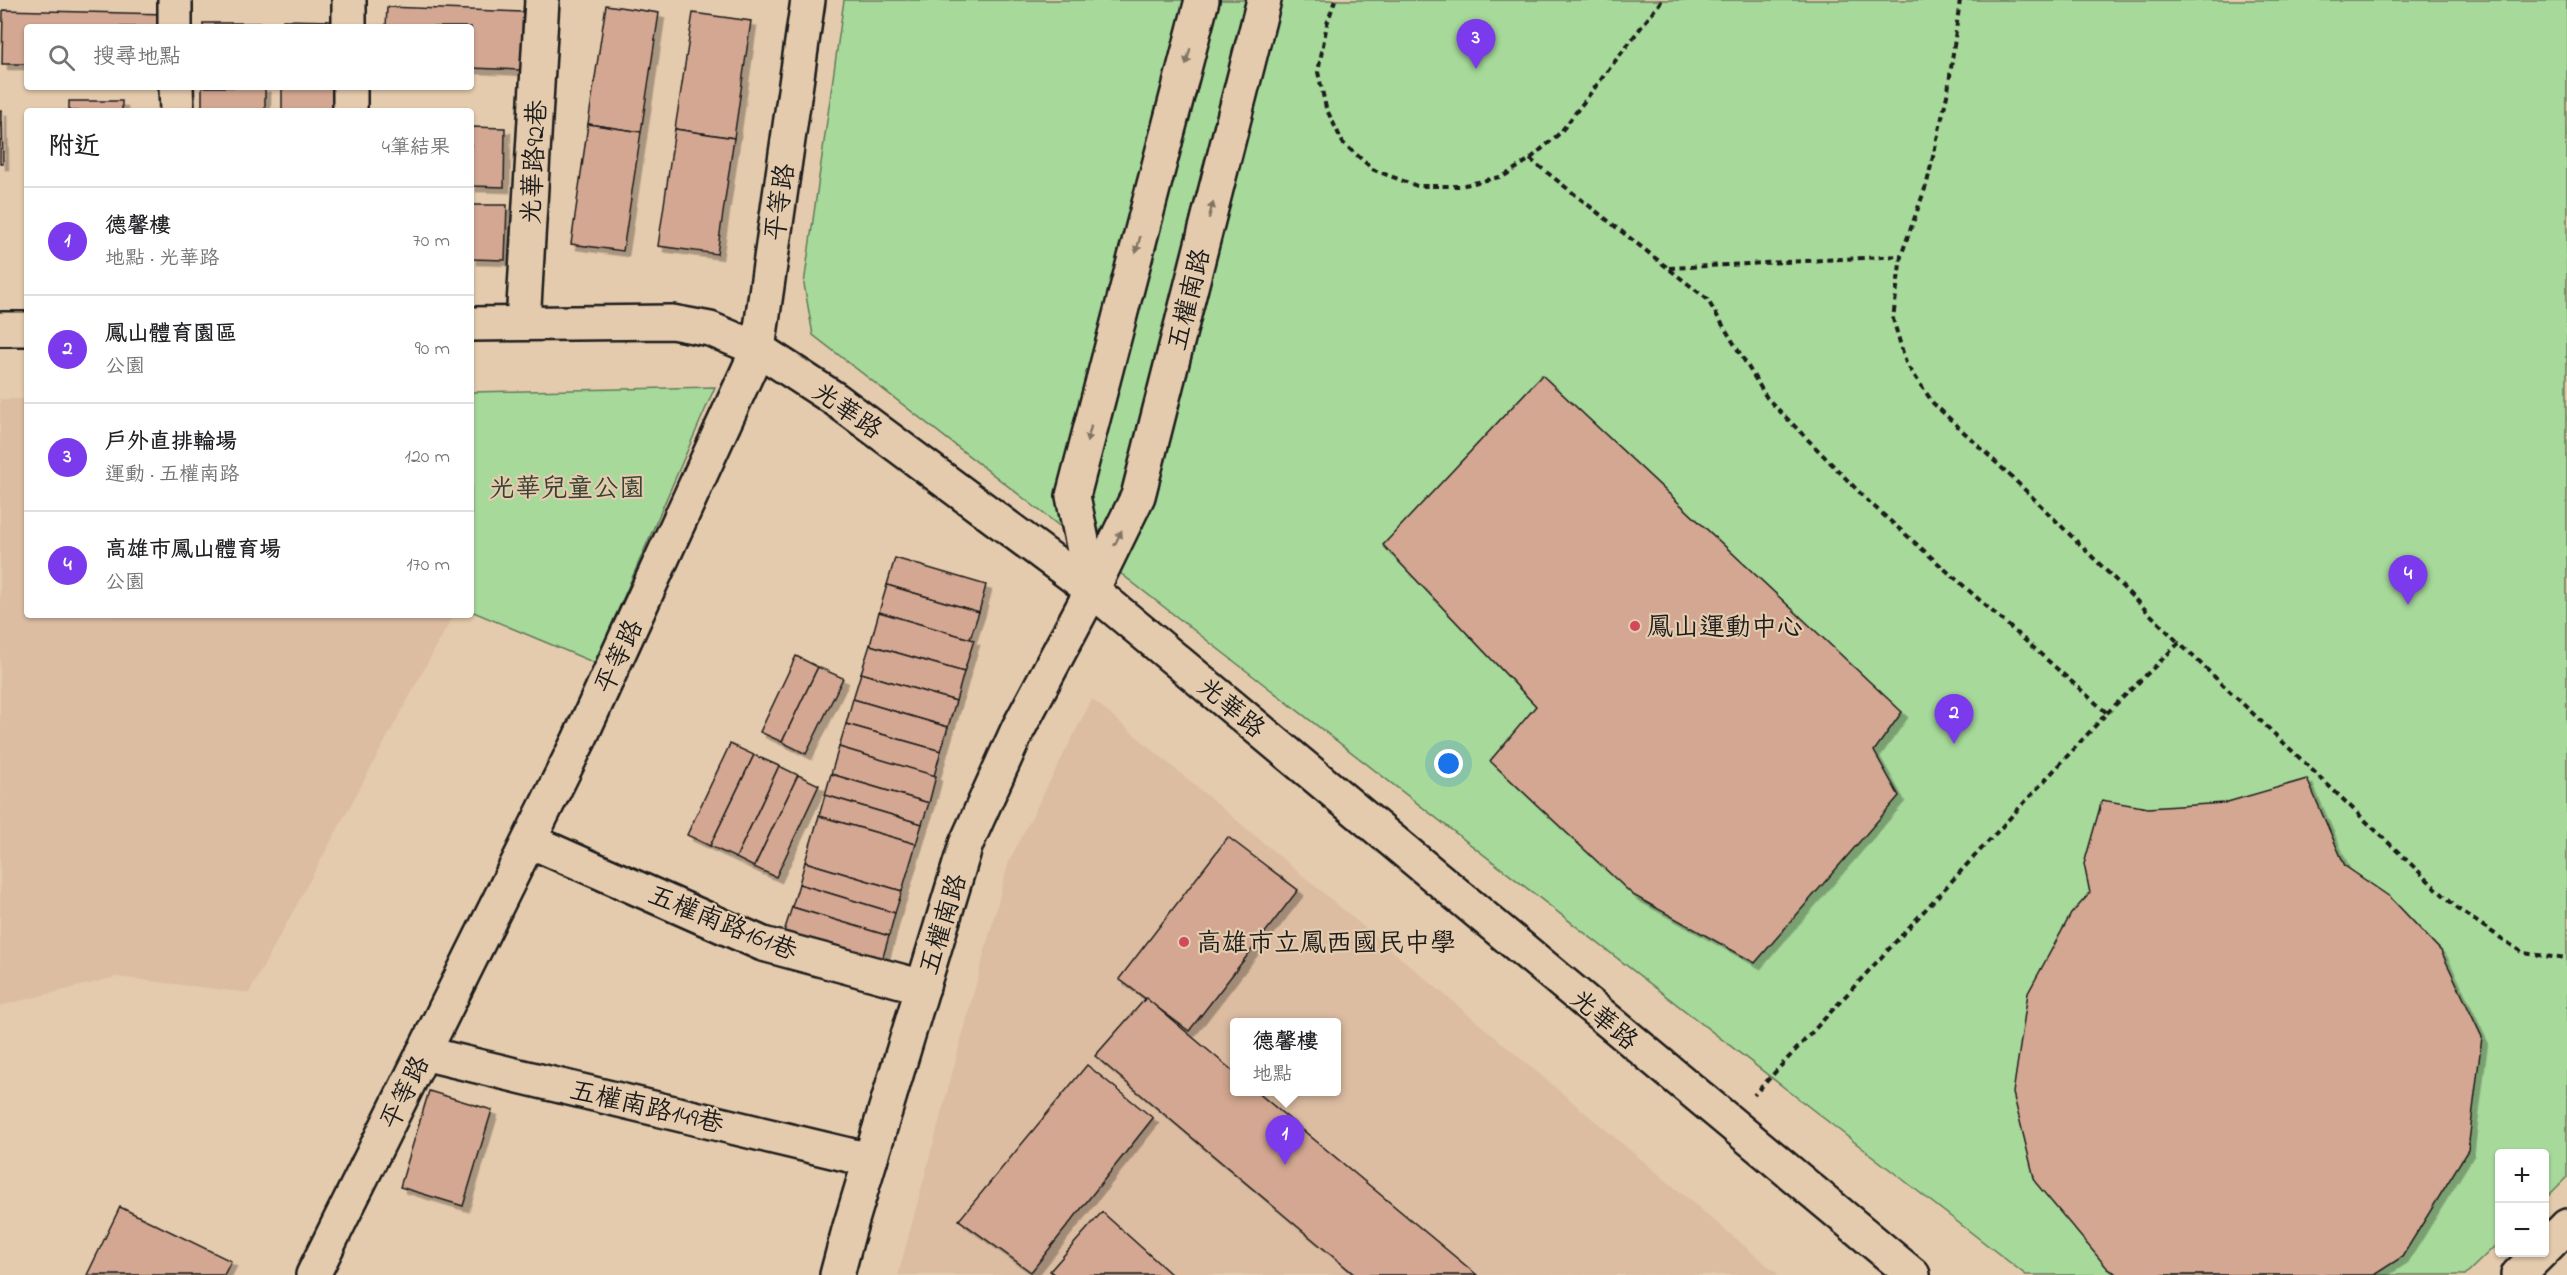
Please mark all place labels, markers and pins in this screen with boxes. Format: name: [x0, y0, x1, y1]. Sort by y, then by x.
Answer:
pin: 3: [1456, 20, 1496, 69]
pin: 4: [2388, 556, 2428, 605]
place label: 鳳山運動中心: [1647, 610, 1803, 648]
marker: 鳳山運動中心: [1628, 619, 1642, 633]
pin: 2: [1934, 694, 1974, 744]
place label: 高雄市立鳳西國民中學: [1196, 926, 1456, 964]
marker: 高雄市立鳳西國民中學: [1177, 935, 1191, 949]
pin: 1: [1266, 1116, 1304, 1165]

